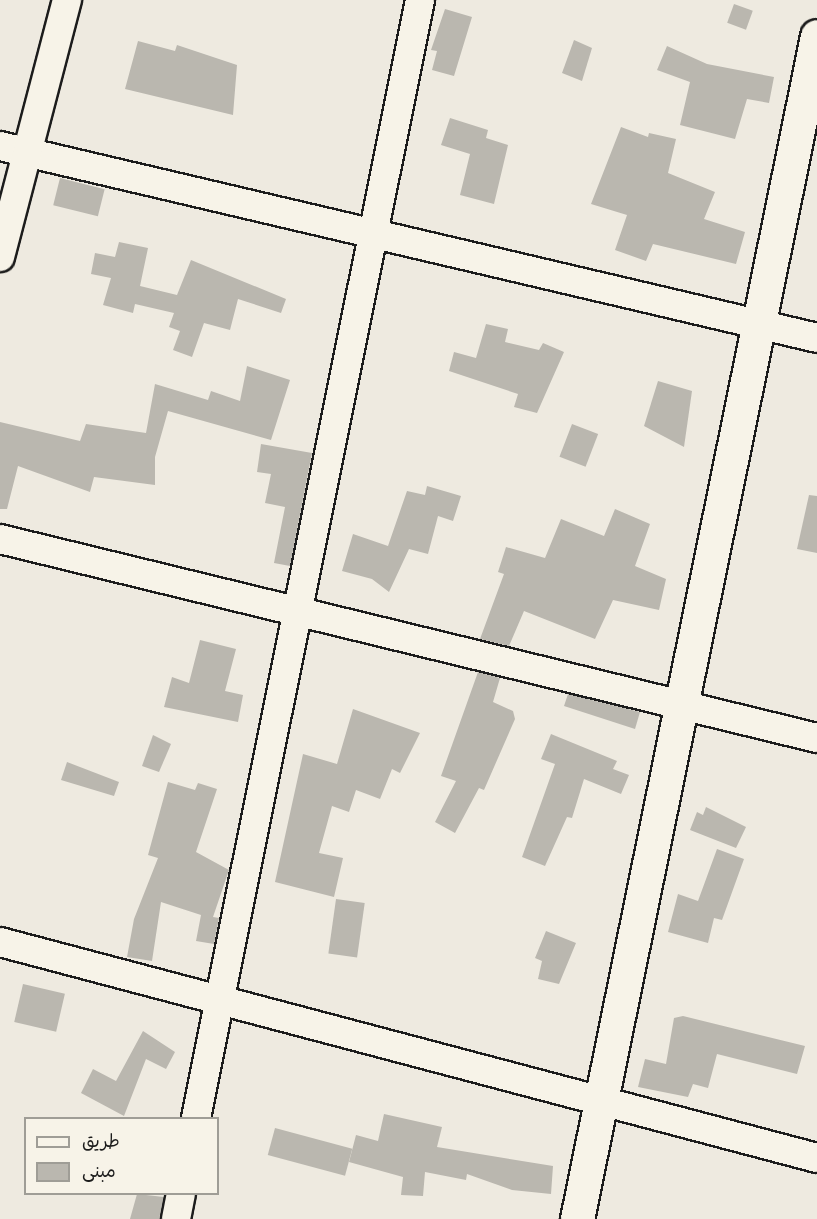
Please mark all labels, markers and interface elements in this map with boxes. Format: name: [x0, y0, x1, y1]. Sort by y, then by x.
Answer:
legend: [24, 1117, 219, 1195]
text: طريق: [82, 1131, 120, 1152]
text: مبنى: [82, 1161, 116, 1182]

